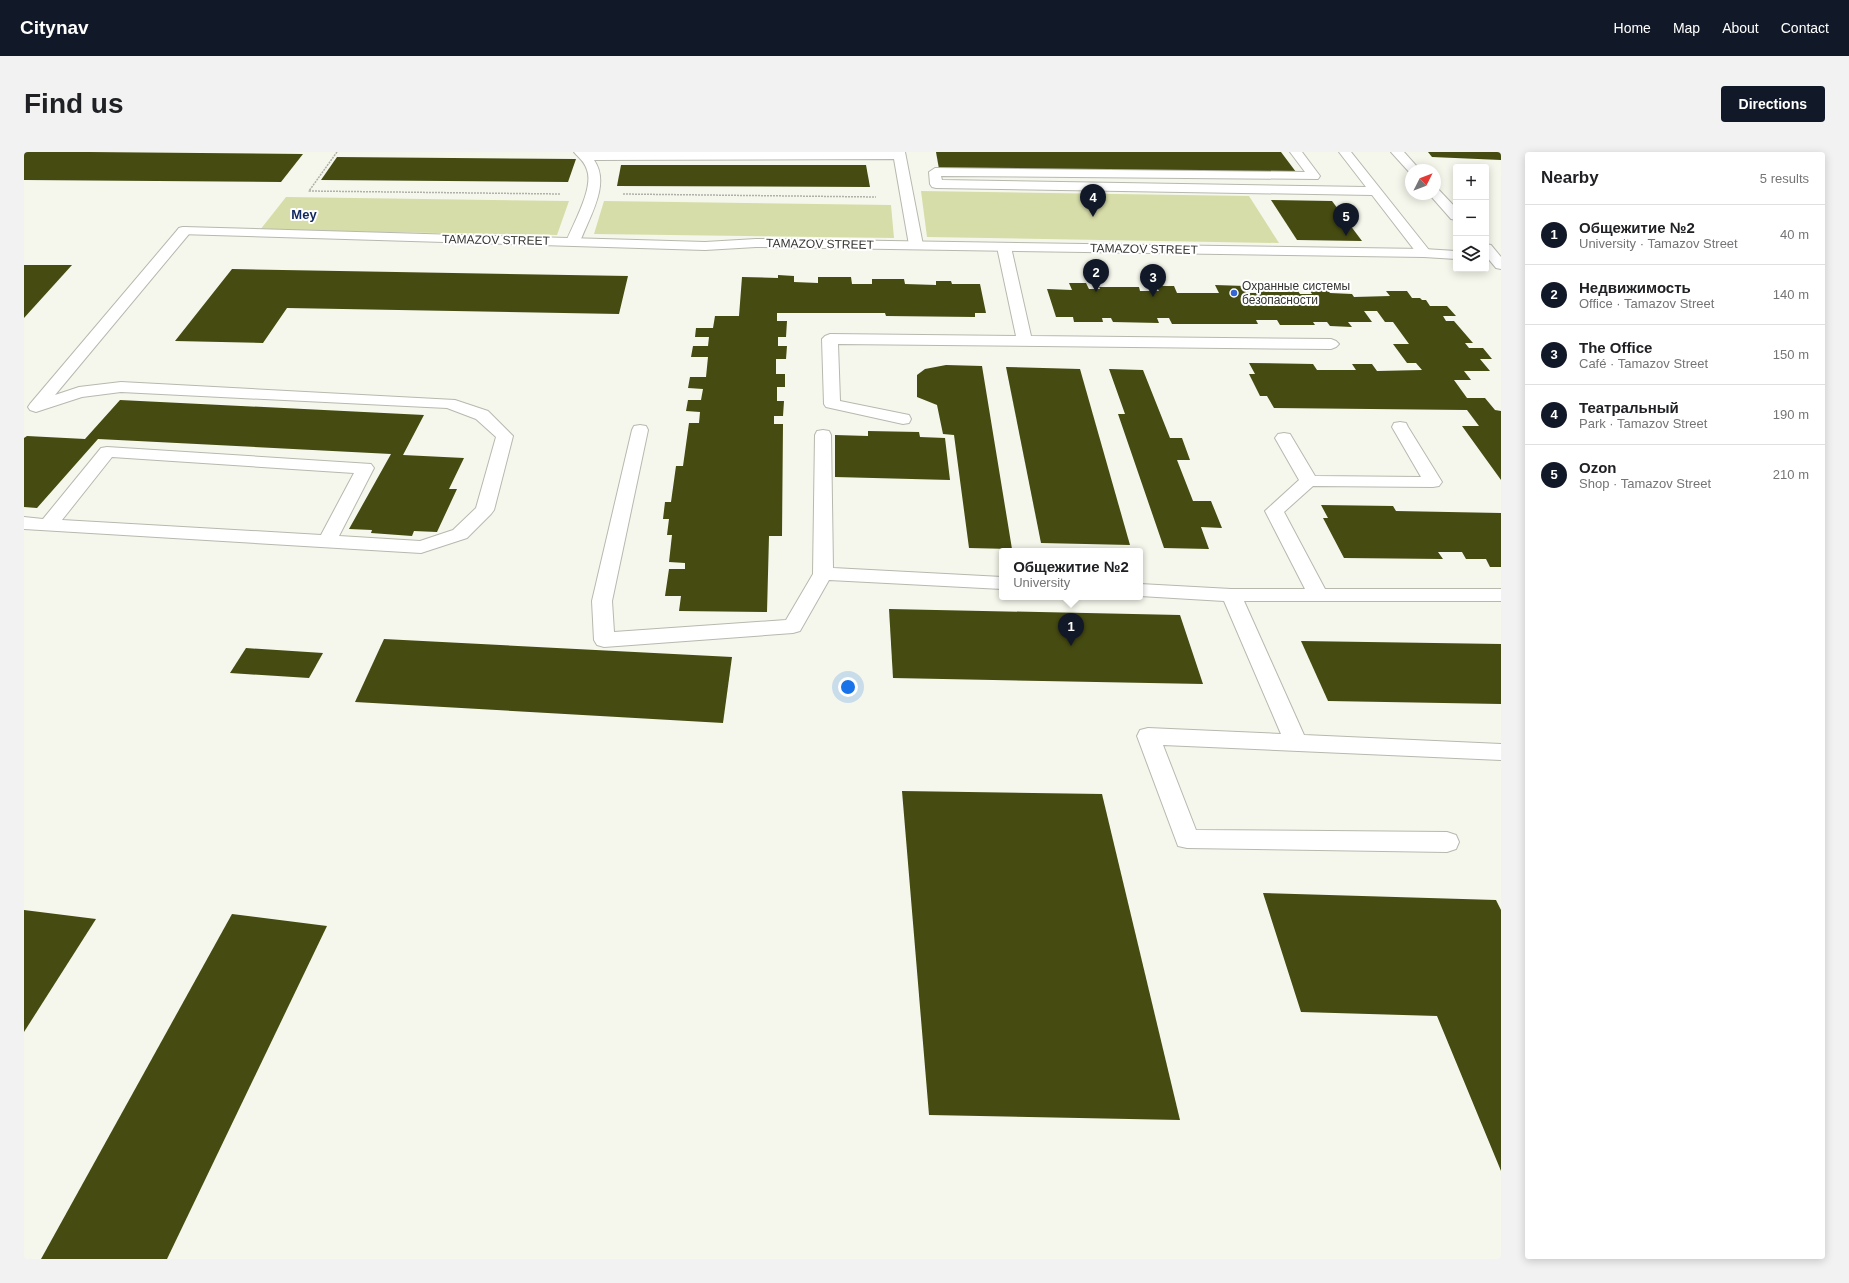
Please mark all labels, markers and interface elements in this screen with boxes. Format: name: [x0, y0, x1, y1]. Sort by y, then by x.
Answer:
text: Citynav: [20, 17, 89, 38]
text: Home: [1614, 20, 1651, 36]
text: Map: [1673, 20, 1700, 36]
text: About: [1722, 20, 1759, 36]
text: Contact: [1781, 20, 1829, 36]
button: Directions: [1721, 86, 1825, 122]
text: Find us: [24, 88, 124, 119]
north arrow: [1405, 164, 1441, 200]
map controls: [1453, 164, 1489, 272]
button: +: [1453, 164, 1489, 200]
text: Nearby: [1541, 168, 1599, 187]
text: 5 results: [1760, 171, 1809, 186]
pin: 4: [1080, 184, 1106, 217]
button: −: [1453, 200, 1489, 236]
pin: 5: [1333, 203, 1359, 236]
district label: Mey: [291, 207, 317, 222]
text: Общежитие №2: [1579, 219, 1695, 236]
text: 1: [1550, 227, 1558, 242]
text: 40 m: [1780, 227, 1809, 242]
street label: TAMAZOV STREET: [442, 232, 551, 248]
street label: TAMAZOV STREET: [766, 236, 875, 252]
button: layers: [1453, 236, 1489, 272]
text: University · Tamazov Street: [1579, 236, 1738, 251]
street label: TAMAZOV STREET: [1090, 241, 1199, 257]
pin: 2: [1083, 259, 1109, 292]
pin: 3: [1140, 264, 1166, 297]
place label: Охранные системы безопасности: [1242, 279, 1350, 307]
text: Недвижимость: [1579, 279, 1691, 296]
text: 2: [1550, 287, 1558, 302]
text: 140 m: [1773, 287, 1809, 302]
marker: Охранные системы безопасности: [1229, 288, 1239, 298]
text: Office · Tamazov Street: [1579, 296, 1714, 311]
text: The Office: [1579, 339, 1652, 356]
text: 3: [1550, 347, 1558, 362]
text: 150 m: [1773, 347, 1809, 362]
text: Café · Tamazov Street: [1579, 356, 1708, 371]
text: Театральный: [1579, 399, 1679, 416]
text: 4: [1550, 407, 1558, 422]
text: 190 m: [1773, 407, 1809, 422]
text: Park · Tamazov Street: [1579, 416, 1707, 431]
text: Ozon: [1579, 459, 1617, 476]
text: 5: [1550, 467, 1558, 482]
text: 210 m: [1773, 467, 1809, 482]
text: Shop · Tamazov Street: [1579, 476, 1711, 491]
popup: [999, 548, 1143, 600]
text: Общежитие №2: [1013, 558, 1129, 575]
text: University: [1013, 575, 1070, 590]
pin: 1: [1058, 613, 1084, 646]
your location: [838, 677, 858, 697]

